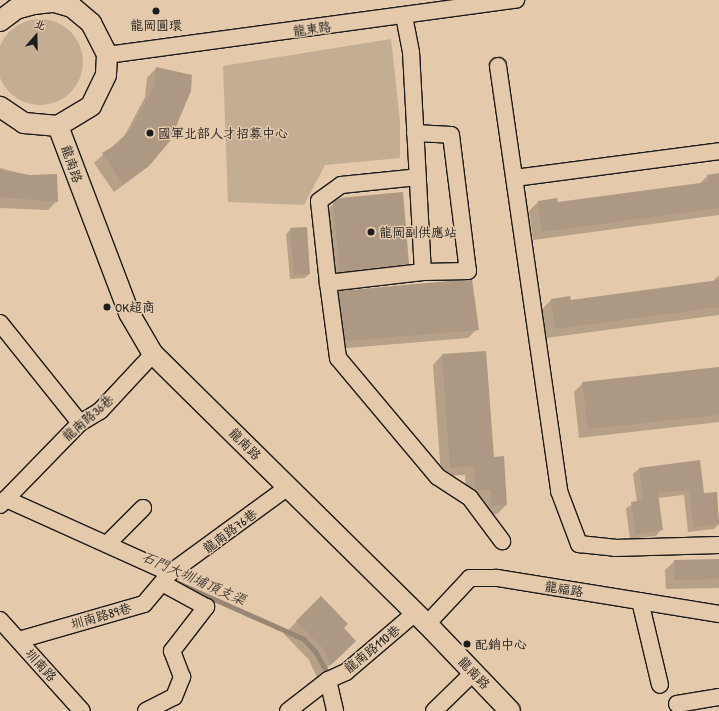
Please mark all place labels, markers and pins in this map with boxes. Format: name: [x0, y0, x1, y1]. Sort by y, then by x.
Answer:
marker: 龍岡圓環: [151, 6, 161, 16]
place label: 龍岡圓環: [130, 17, 182, 33]
place label: 國軍北部人才招募中心: [158, 125, 288, 141]
marker: 國軍北部人才招募中心: [145, 128, 155, 138]
place label: 龍岡副供應站: [379, 224, 457, 240]
marker: 龍岡副供應站: [366, 227, 376, 237]
place label: OK超商: [115, 299, 155, 315]
marker: OK超商: [102, 302, 112, 312]
place label: 配銷中心: [475, 636, 527, 652]
marker: 配銷中心: [462, 639, 472, 649]

